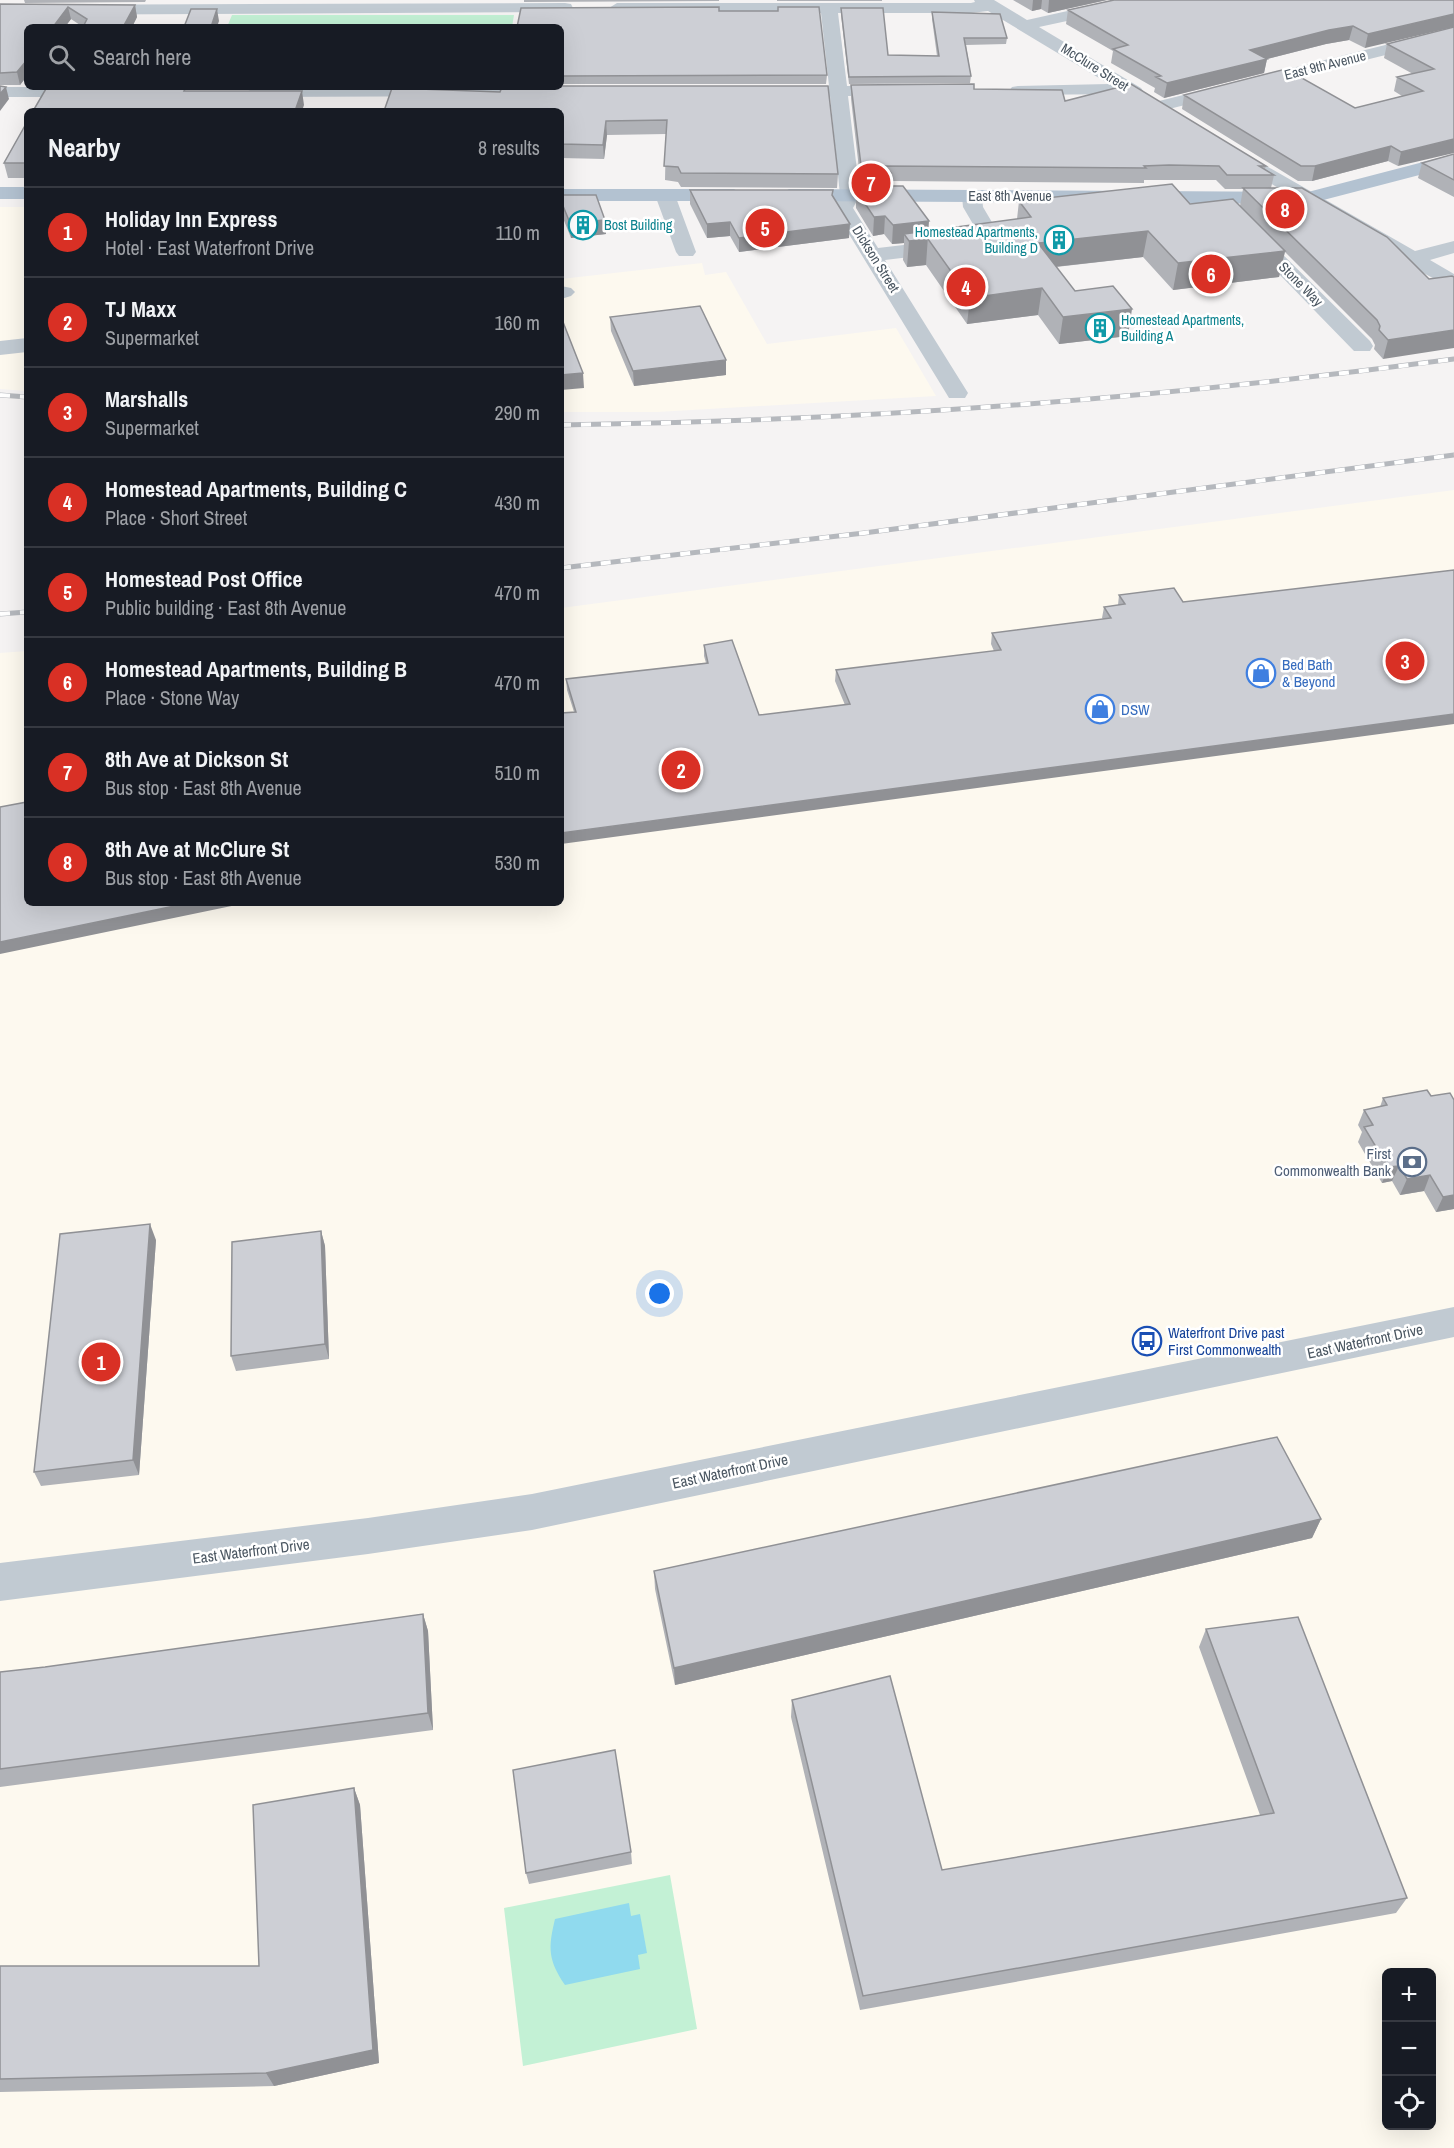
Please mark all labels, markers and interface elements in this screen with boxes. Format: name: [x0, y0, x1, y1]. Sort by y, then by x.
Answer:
search box: [24, 24, 564, 90]
street label: McClure Street: [1058, 39, 1132, 95]
icon: search: [45, 41, 78, 74]
text: Search here: [93, 42, 191, 72]
street label: East 9th Avenue: [1282, 46, 1368, 84]
text: Nearby: [48, 130, 120, 165]
text: 8 results: [478, 134, 540, 161]
pin: 7: [852, 160, 890, 206]
pin: 8: [1266, 186, 1304, 232]
street label: East 8th Avenue: [968, 187, 1052, 205]
text: Holiday Inn Express: [105, 204, 277, 234]
pin: 5: [746, 206, 784, 250]
building icon: Bost Building: [567, 209, 599, 241]
place label: Bost Building: [604, 216, 673, 234]
text: 1: [63, 219, 72, 246]
text: 110 m: [496, 219, 540, 246]
street label: Dickson Street: [848, 222, 904, 296]
place label: Homestead Apartments, Building D: [915, 223, 1038, 257]
building icon: Homestead Apartments, Building D: [1043, 224, 1075, 256]
text: Hotel · East Waterfront Drive: [105, 234, 314, 261]
pin: 6: [1192, 252, 1230, 296]
street label: Stone Way: [1275, 258, 1327, 310]
pin: 4: [946, 264, 986, 310]
text: TJ Maxx: [105, 294, 176, 324]
text: 2: [63, 309, 72, 336]
text: 160 m: [494, 309, 540, 336]
place label: Homestead Apartments, Building A: [1121, 311, 1244, 345]
building icon: Homestead Apartments, Building A: [1084, 312, 1116, 344]
text: Supermarket: [105, 324, 199, 351]
text: Marshalls: [105, 384, 188, 414]
text: 3: [63, 399, 72, 426]
text: 290 m: [494, 399, 540, 426]
text: Supermarket: [105, 414, 199, 441]
text: Homestead Apartments, Building C: [105, 474, 407, 504]
text: 4: [63, 489, 72, 516]
text: 430 m: [494, 489, 540, 516]
text: Place · Short Street: [105, 504, 247, 531]
text: Homestead Post Office: [105, 564, 303, 594]
text: 5: [63, 579, 72, 606]
text: 470 m: [494, 579, 540, 606]
text: Public building · East 8th Avenue: [105, 594, 346, 621]
pin: 3: [1386, 638, 1424, 684]
text: Homestead Apartments, Building B: [105, 654, 407, 684]
place label: Bed Bath & Beyond: [1282, 654, 1335, 692]
shop icon: Bed Bath & Beyond: [1245, 657, 1277, 689]
text: 6: [63, 669, 72, 696]
text: 470 m: [494, 669, 540, 696]
text: Place · Stone Way: [105, 684, 239, 711]
shop icon: DSW: [1084, 693, 1116, 725]
place label: DSW: [1121, 699, 1150, 720]
text: 8th Ave at Dickson St: [105, 744, 288, 774]
pin: 2: [662, 748, 700, 792]
text: 7: [63, 759, 72, 786]
text: 510 m: [494, 759, 540, 786]
text: Bus stop · East 8th Avenue: [105, 774, 302, 801]
text: 8th Ave at McClure St: [105, 834, 289, 864]
text: 8: [63, 849, 72, 876]
text: 530 m: [494, 849, 540, 876]
text: Bus stop · East 8th Avenue: [105, 864, 302, 891]
place label: First Commonwealth Bank: [1274, 1143, 1392, 1181]
bank icon: First Commonwealth Bank: [1396, 1146, 1428, 1178]
your location: [645, 1279, 674, 1308]
street label: East Waterfront Drive: [1305, 1318, 1425, 1364]
place label: Waterfront Drive past First Commonwealth: [1168, 1322, 1285, 1360]
bus stop icon: Waterfront Drive past First Commonwealth: [1131, 1325, 1163, 1357]
pin: 1: [82, 1340, 120, 1384]
street label: East Waterfront Drive: [670, 1448, 790, 1494]
street label: East Waterfront Drive: [191, 1533, 311, 1569]
map controls: [1382, 1968, 1436, 2130]
button: +: [1382, 1968, 1436, 2022]
button: −: [1382, 2022, 1436, 2076]
button: locate: [1382, 2076, 1436, 2130]

